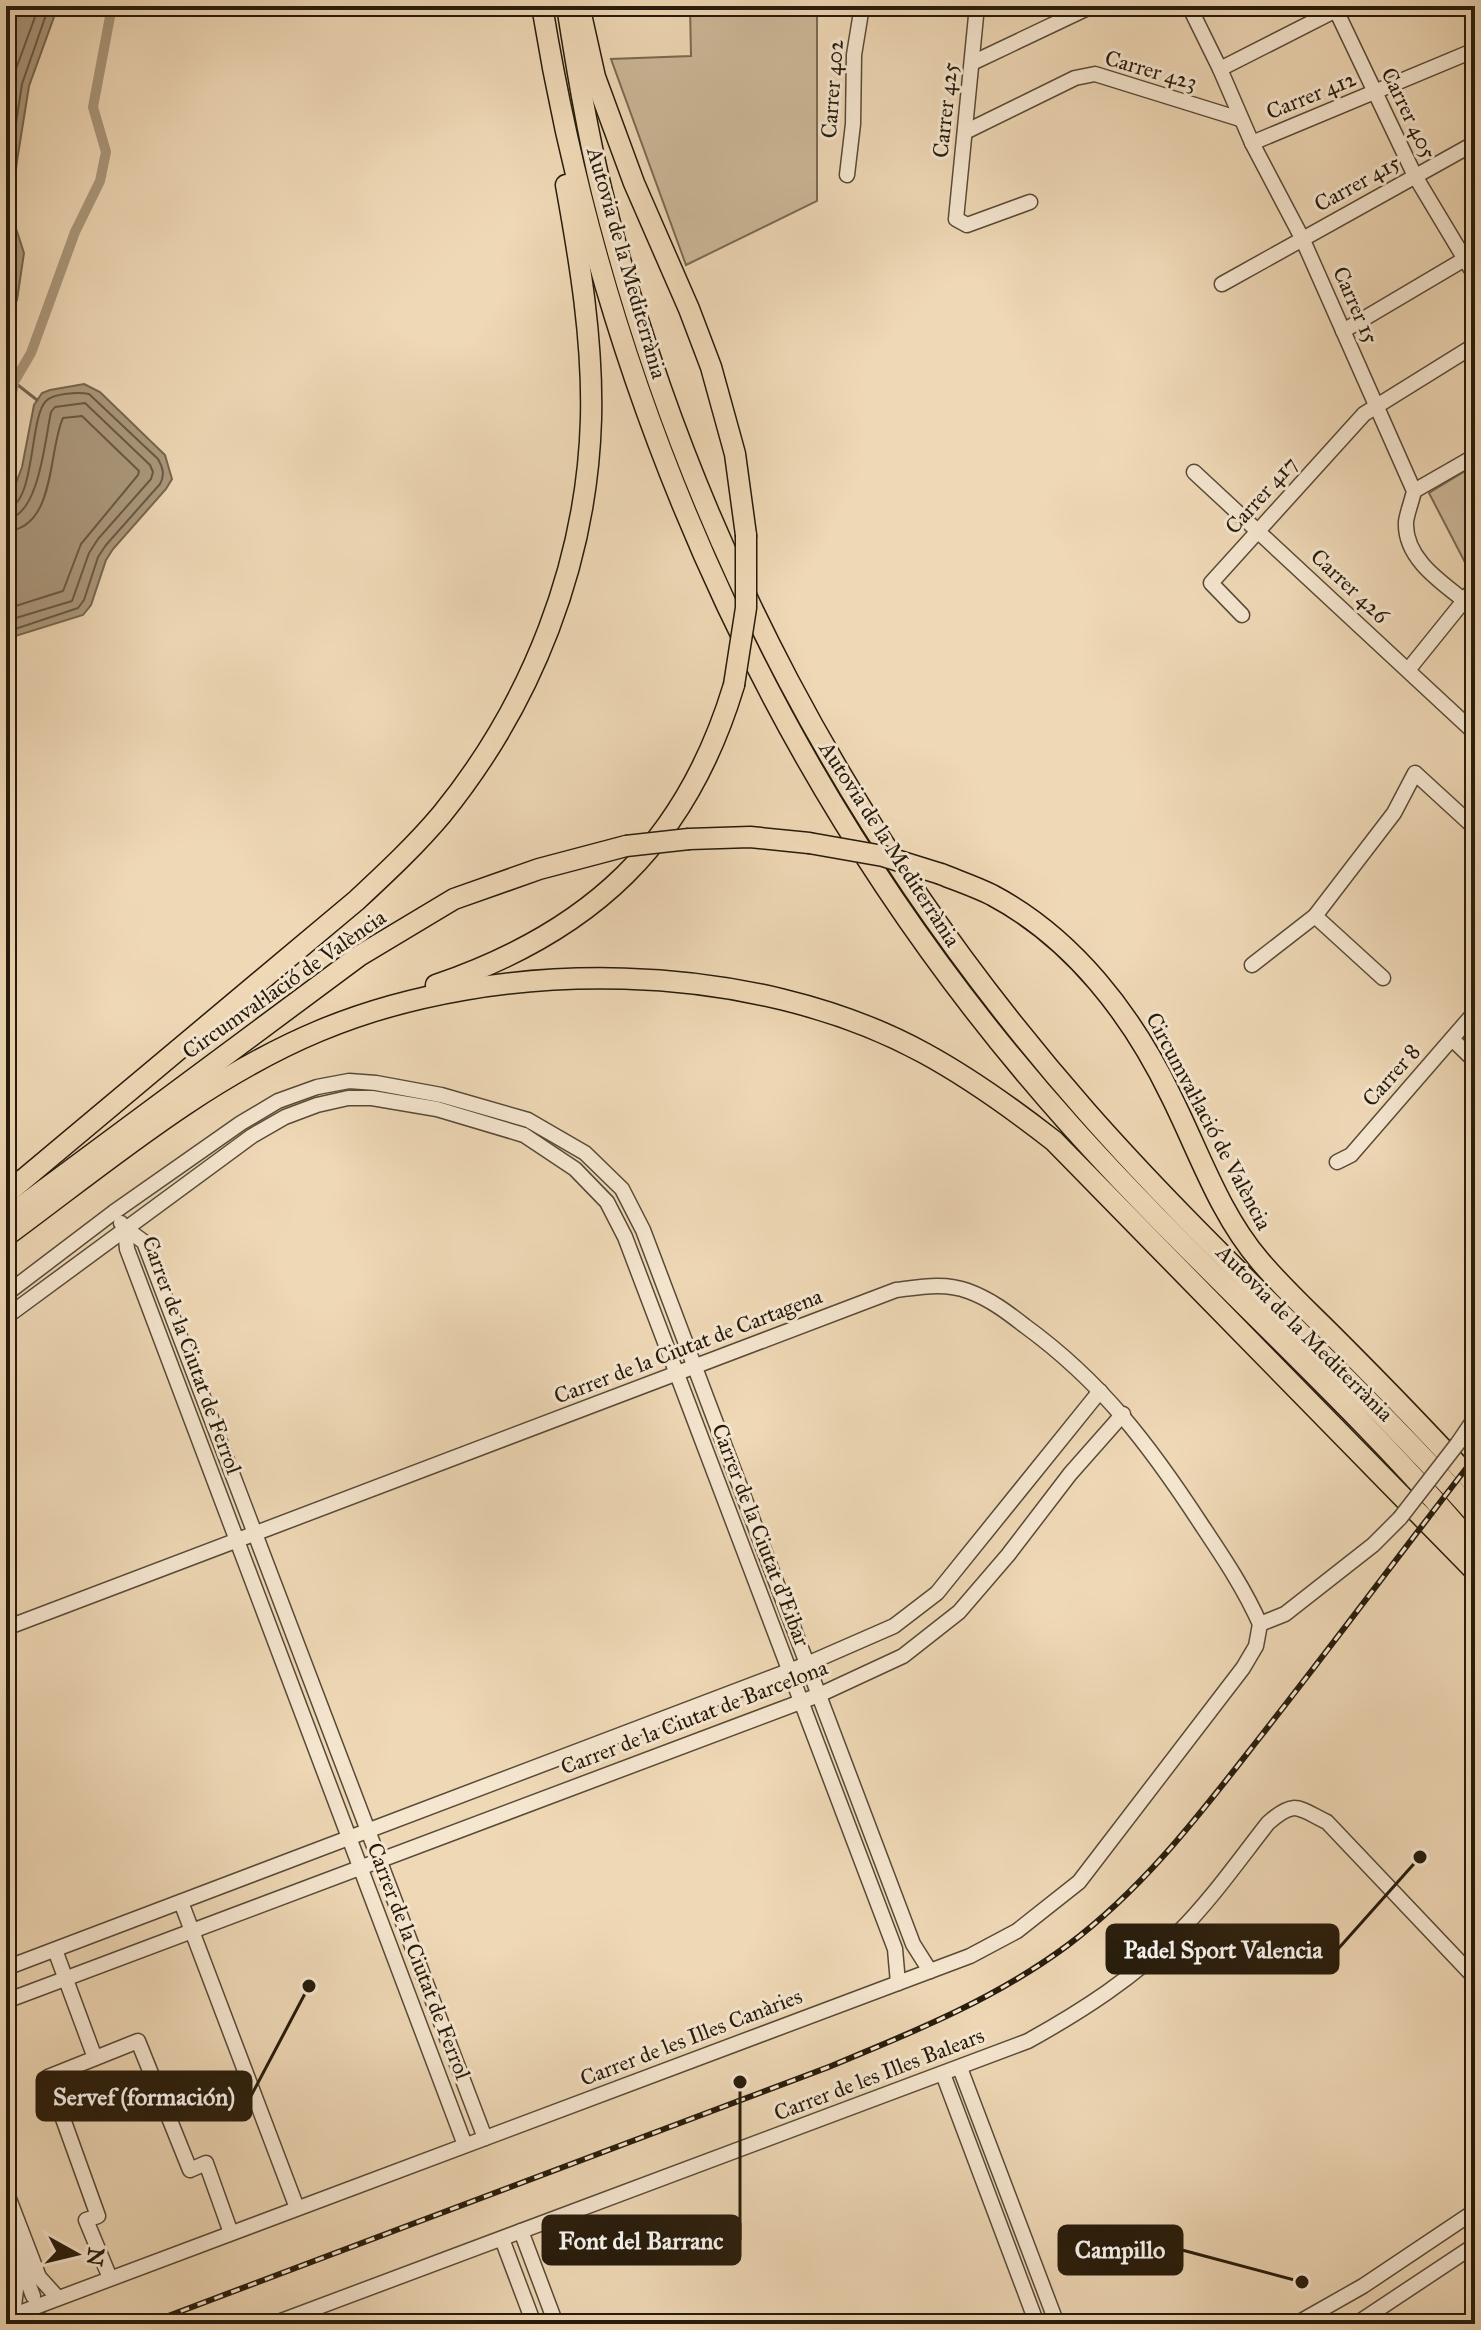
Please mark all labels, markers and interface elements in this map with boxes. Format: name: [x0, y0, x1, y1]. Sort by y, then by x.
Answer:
street label: Carrer 402: [815, 39, 849, 139]
street label: Carrer 423: [1102, 44, 1200, 96]
street label: Carrer 425: [927, 61, 963, 159]
street label: Carrer 405: [1375, 63, 1443, 163]
street label: Carrer 412: [1262, 65, 1360, 125]
street label: Autovia de la Mediterrània: [581, 143, 673, 382]
street label: Carrer 415: [1309, 148, 1405, 218]
street label: Carrer 15: [1327, 262, 1385, 348]
street label: Carrer 417: [1219, 450, 1303, 540]
street label: Carrer 426: [1305, 543, 1395, 629]
street label: Autovia de la Mediterrània: [813, 735, 967, 952]
street label: Circumval·lació de València: [177, 903, 392, 1065]
street label: Circumval·lació de València: [1140, 1008, 1278, 1235]
street label: Carrer 8: [1356, 1038, 1426, 1112]
street label: Carrer de la Ciutat de Ferrol: [136, 1232, 248, 1478]
street label: Autovia de la Mediterrània: [1210, 1238, 1400, 1428]
street label: Carrer de la Ciutat de Cartagena: [550, 1282, 827, 1410]
street label: Carrer de la Ciutat d'Eibar: [706, 1420, 816, 1651]
street label: Carrer de la Ciutat de Barcelona: [557, 1653, 832, 1780]
street label: Carrer de la Ciutat de Ferrol: [361, 1839, 477, 2083]
callout: Padel Sport Valencia: [1107, 1925, 1338, 1973]
text: Padel Sport Valencia: [1123, 1935, 1323, 1965]
street label: Carrer de les Illes Canàries: [576, 1982, 806, 2092]
street label: Carrer de les Illes Balears: [770, 2021, 988, 2127]
callout: Servef (formación): [37, 2072, 251, 2120]
text: Servef (formación): [53, 2082, 235, 2112]
north arrow: [36, 2214, 116, 2294]
callout: Font del Barranc: [543, 2216, 740, 2264]
text: Font del Barranc: [559, 2226, 723, 2256]
callout: Campillo: [1059, 2226, 1182, 2274]
text: Campillo: [1075, 2235, 1165, 2265]
text: N: [81, 2246, 110, 2268]

